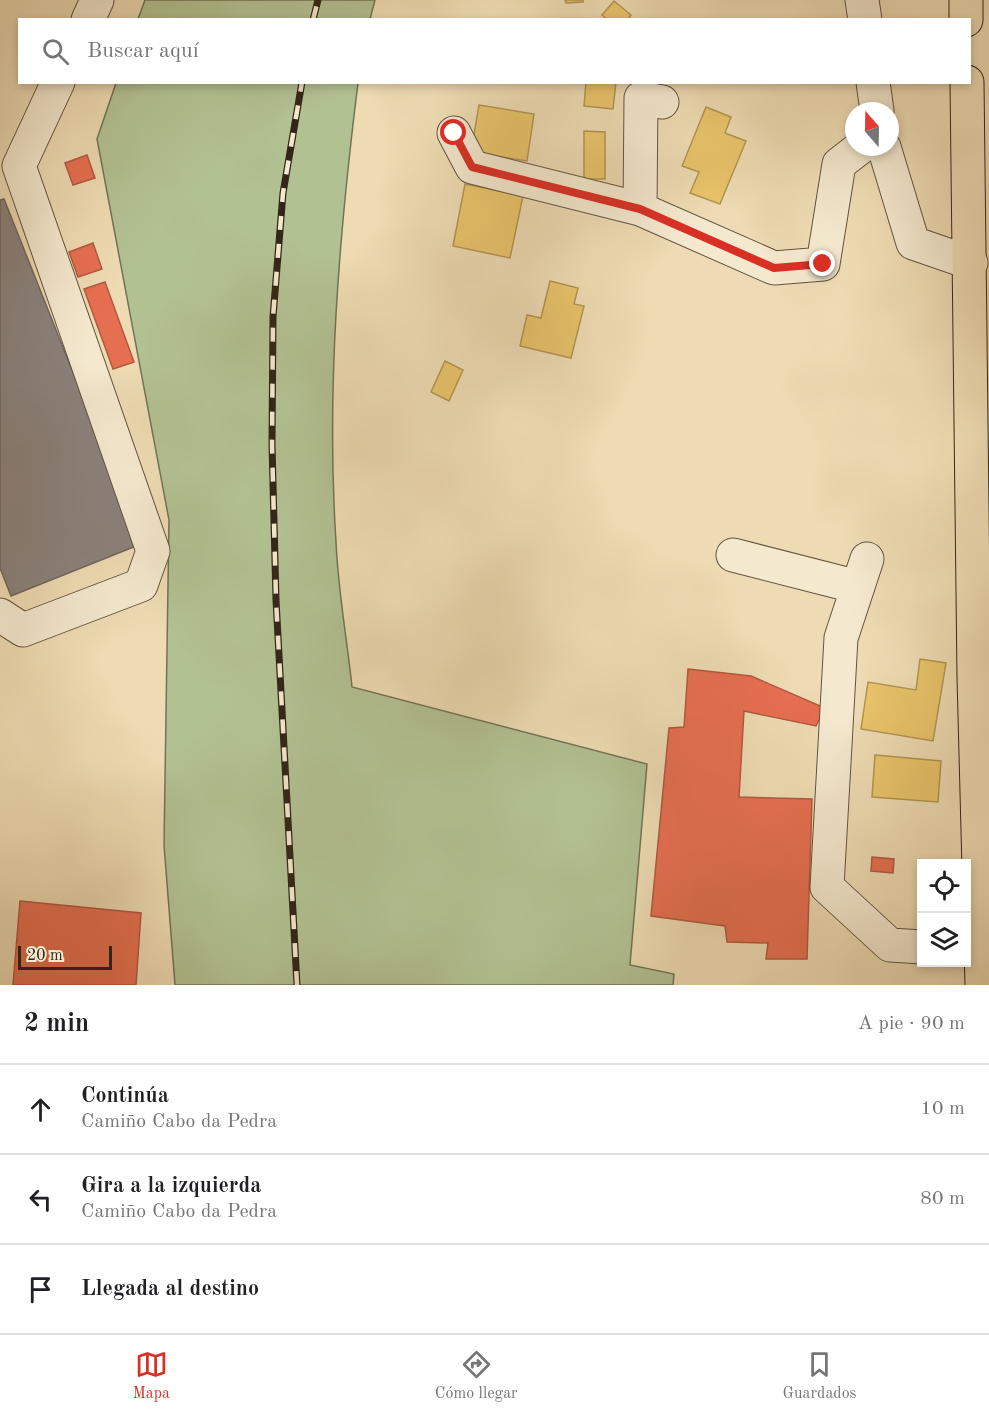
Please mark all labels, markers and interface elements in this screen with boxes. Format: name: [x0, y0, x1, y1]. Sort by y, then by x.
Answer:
search box: [18, 18, 971, 84]
icon: search: [39, 35, 72, 68]
text: Buscar aquí: [87, 40, 199, 62]
north arrow: [845, 102, 899, 156]
route start: [440, 119, 466, 145]
route end: [809, 250, 835, 276]
map controls: [917, 859, 971, 967]
button: locate: [917, 859, 971, 913]
button: layers: [917, 913, 971, 967]
scale bar: [18, 943, 112, 970]
text: 20 m: [27, 948, 63, 964]
text: 2 min: [24, 1011, 89, 1037]
text: A pie · 90 m: [858, 1014, 965, 1034]
text: Continúa: [81, 1085, 169, 1107]
icon: ahead: [24, 1093, 57, 1126]
text: 10 m: [920, 1099, 965, 1119]
text: Camiño Cabo da Pedra: [81, 1112, 277, 1132]
text: Gira a la izquierda: [81, 1175, 261, 1197]
icon: left: [24, 1183, 57, 1216]
text: 80 m: [920, 1189, 965, 1209]
text: Camiño Cabo da Pedra: [81, 1202, 277, 1222]
icon: arrive: [24, 1273, 57, 1306]
text: Llegada al destino: [81, 1278, 259, 1300]
tab: Mapa: [132, 1348, 170, 1404]
tab: Cómo llegar: [435, 1348, 518, 1404]
tab: Guardados: [783, 1348, 857, 1404]

